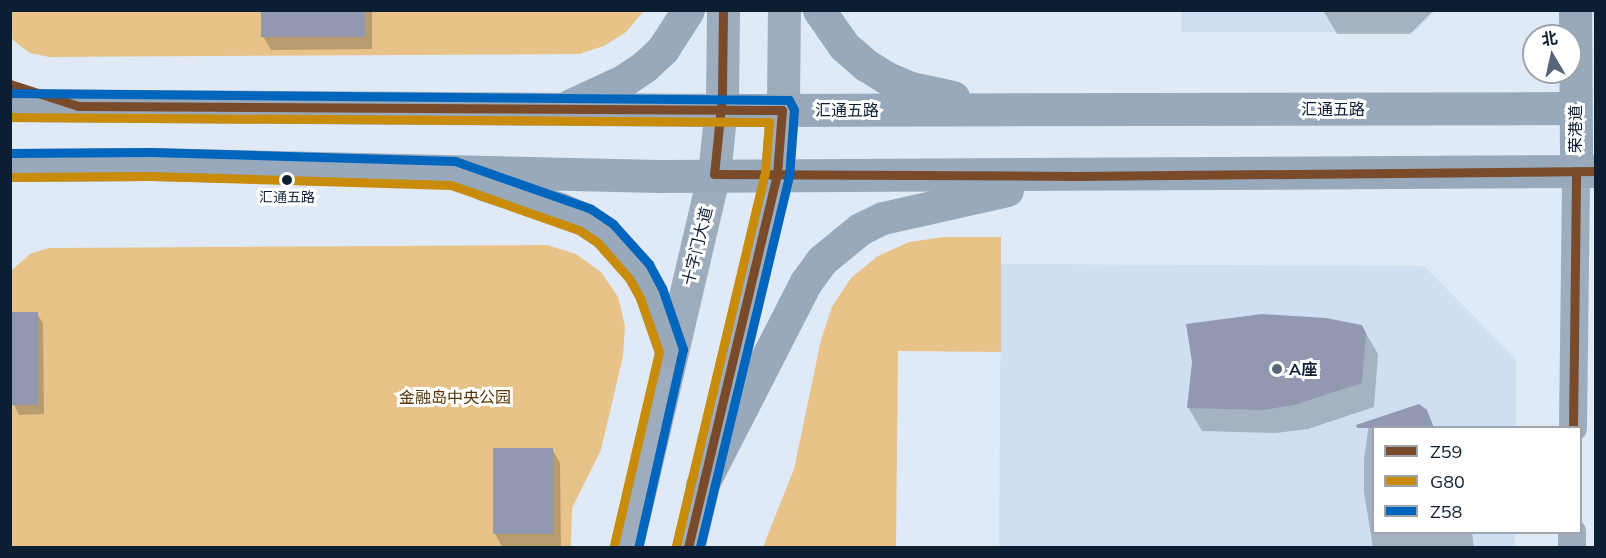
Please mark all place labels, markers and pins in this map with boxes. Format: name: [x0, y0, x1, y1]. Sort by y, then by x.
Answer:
marker: 汇通五路: [281, 174, 293, 186]
place label: 汇通五路: [259, 189, 315, 205]
place label: A座: [1289, 359, 1317, 379]
marker: A座: [1270, 362, 1284, 376]

